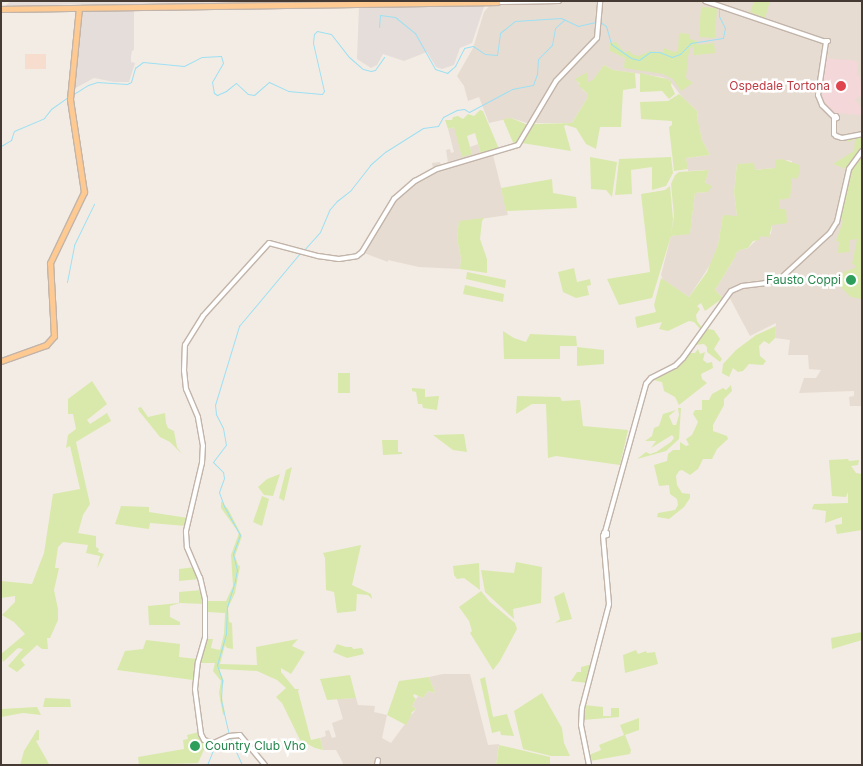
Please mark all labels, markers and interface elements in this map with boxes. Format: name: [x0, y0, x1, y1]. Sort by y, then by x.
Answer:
place label: Ospedale Tortona: [729, 79, 830, 93]
marker: Ospedale Tortona: [834, 79, 848, 93]
place label: Fausto Coppi: [766, 273, 841, 287]
marker: Fausto Coppi: [845, 274, 857, 286]
place label: Country Club Vho: [205, 739, 306, 753]
marker: Country Club Vho: [189, 740, 201, 752]

